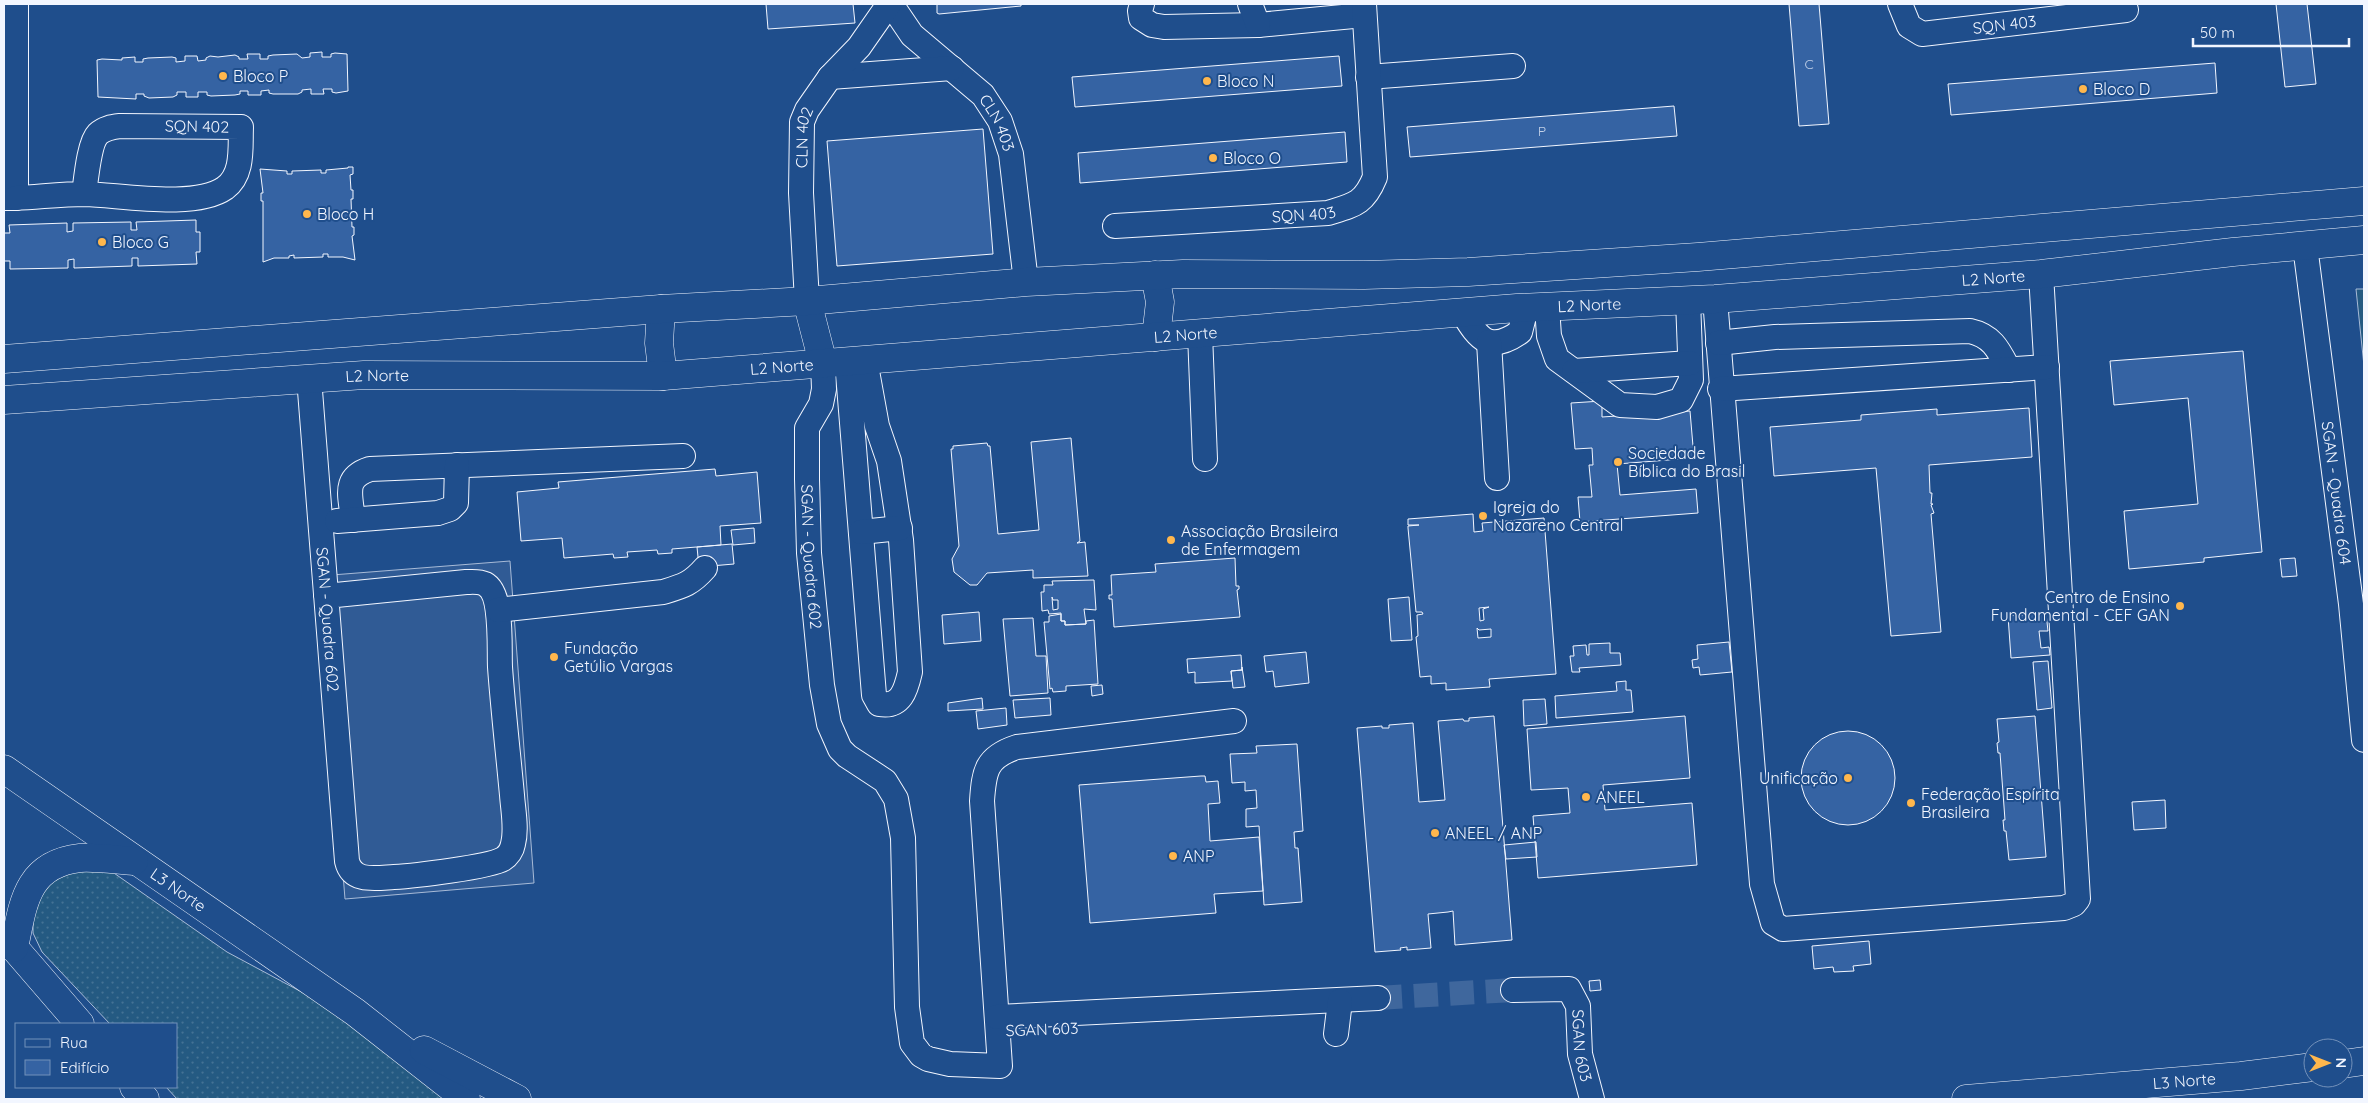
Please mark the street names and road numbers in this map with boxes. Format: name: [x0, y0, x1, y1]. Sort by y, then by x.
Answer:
street label: SQN 403: [1972, 11, 2037, 38]
street label: CLN 403: [975, 90, 1019, 154]
street label: CLN 402: [791, 104, 817, 168]
street label: SQN 402: [165, 115, 229, 137]
street label: SQN 403: [1271, 201, 1338, 226]
street label: L2 Norte: [1961, 265, 2026, 290]
street label: L2 Norte: [1557, 293, 1622, 316]
street label: L2 Norte: [1153, 322, 1218, 347]
street label: L2 Norte: [749, 354, 814, 379]
street label: L2 Norte: [345, 365, 409, 386]
street label: SGAN - Quadra 604: [2318, 420, 2356, 566]
street label: SGAN - Quadra 602: [797, 484, 826, 630]
street label: SGAN - Quadra 602: [312, 546, 344, 693]
street label: L3 Norte: [147, 863, 210, 916]
street label: SGAN 603: [1568, 1009, 1597, 1084]
street label: SGAN 603: [1005, 1018, 1079, 1040]
street label: L3 Norte: [2152, 1068, 2217, 1093]

